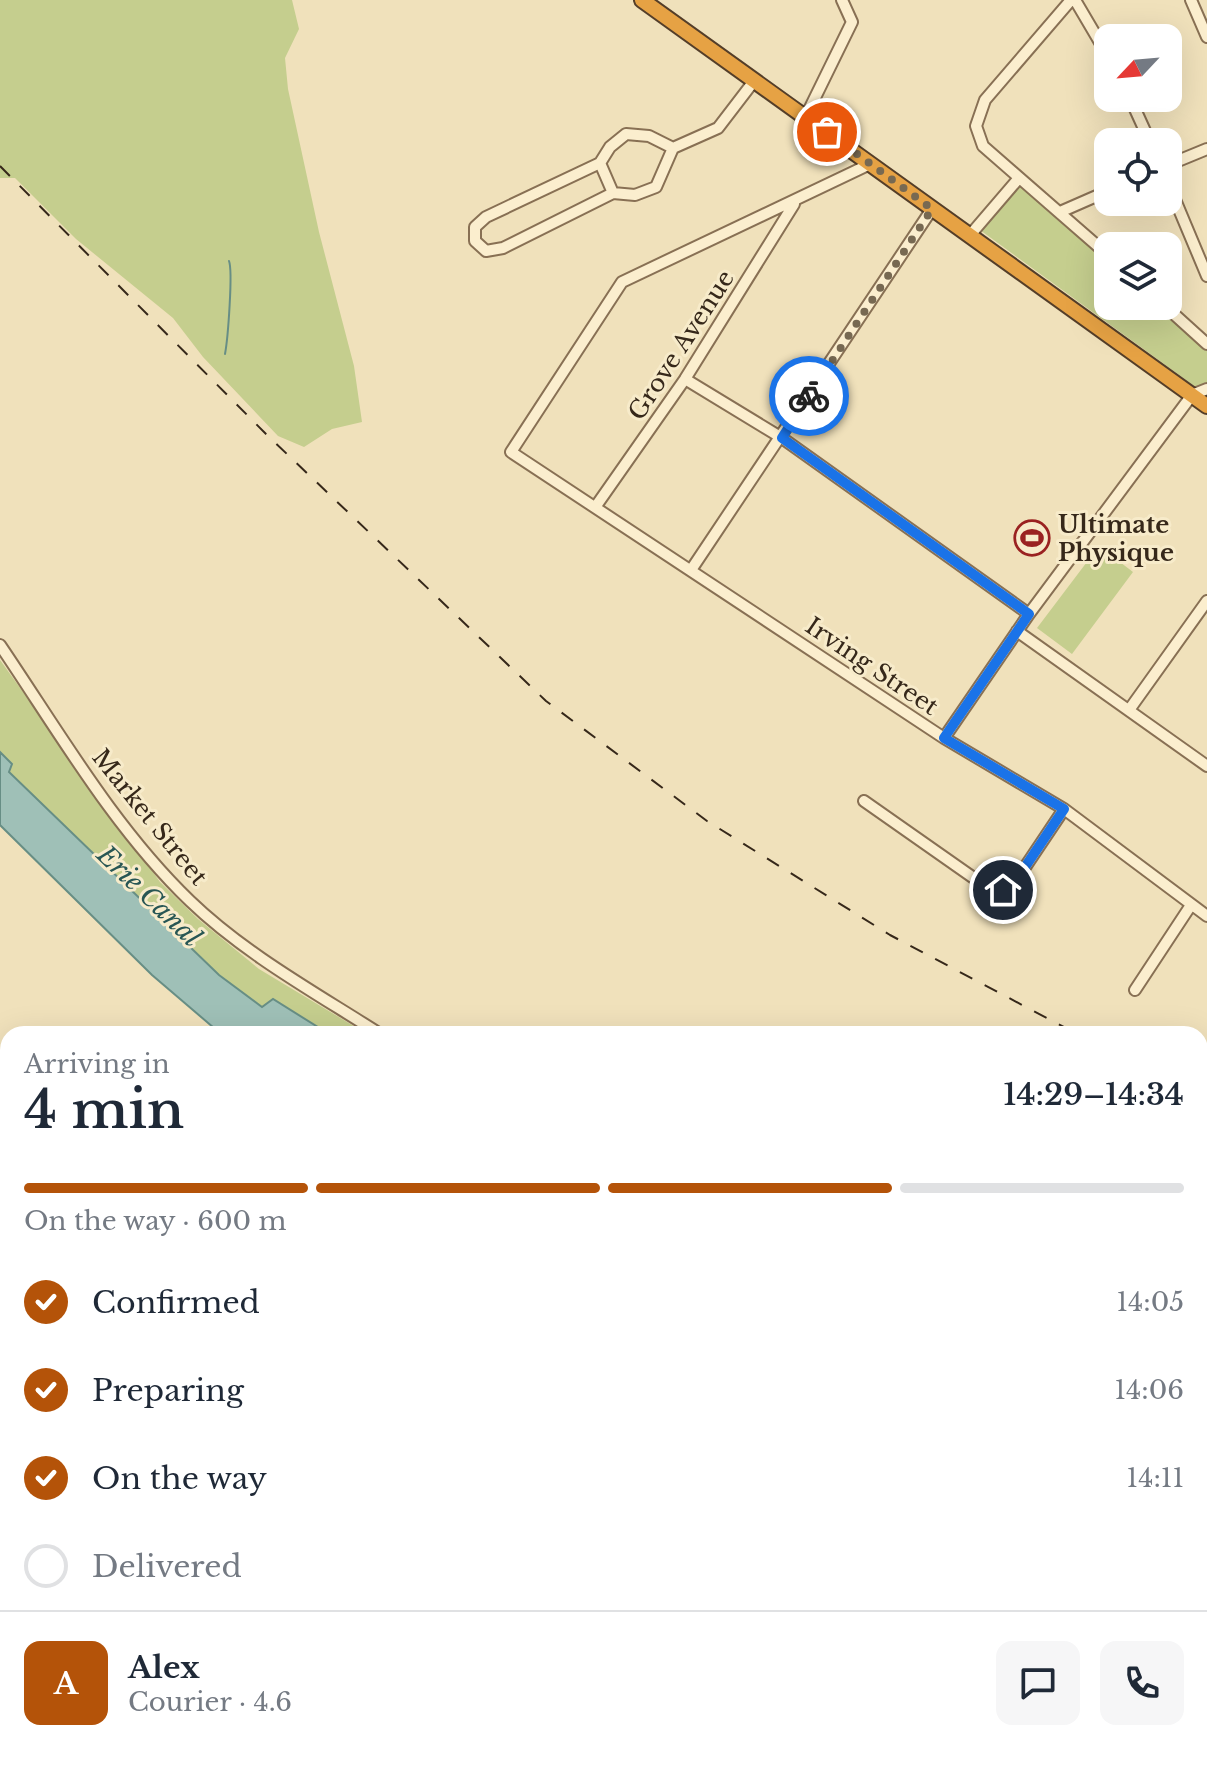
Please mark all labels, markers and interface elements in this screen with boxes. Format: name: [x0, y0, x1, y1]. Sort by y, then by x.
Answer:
north arrow: [1094, 24, 1182, 112]
map controls: [1094, 24, 1182, 320]
pin: [793, 98, 861, 166]
icon: bag: [805, 110, 849, 154]
button: locate: [1094, 128, 1182, 216]
button: layers: [1094, 232, 1182, 320]
street label: Grove Avenue: [622, 265, 740, 425]
courier: [769, 356, 849, 436]
icon: bike: [787, 374, 831, 418]
place label: Ultimate Physique: [1058, 510, 1174, 567]
sports icon: Ultimate Physique: [1013, 519, 1051, 557]
street label: Irving Street: [800, 611, 944, 721]
street label: Market Street: [86, 743, 214, 891]
water label: Erie Canal: [90, 838, 208, 954]
pin: [969, 856, 1037, 924]
icon: home: [981, 868, 1025, 912]
text: Arriving in: [24, 1048, 170, 1080]
text: 14:29–14:34: [1003, 1076, 1184, 1113]
text: 4 min: [24, 1078, 184, 1142]
text: On the way · 600 m: [24, 1205, 286, 1237]
icon: check: [24, 1280, 68, 1324]
text: Confirmed: [92, 1284, 260, 1321]
text: 14:05: [1116, 1286, 1184, 1318]
icon: check: [24, 1368, 68, 1412]
text: Preparing: [92, 1372, 244, 1409]
text: 14:06: [1115, 1374, 1184, 1406]
icon: check: [24, 1456, 68, 1500]
text: On the way: [92, 1460, 267, 1497]
text: 14:11: [1127, 1462, 1184, 1494]
text: Delivered: [92, 1548, 242, 1585]
button: chat: [996, 1641, 1080, 1725]
button: phone: [1100, 1641, 1184, 1725]
text: Alex: [128, 1649, 200, 1686]
text: A: [54, 1665, 78, 1702]
text: Courier · 4.6: [128, 1686, 292, 1718]

